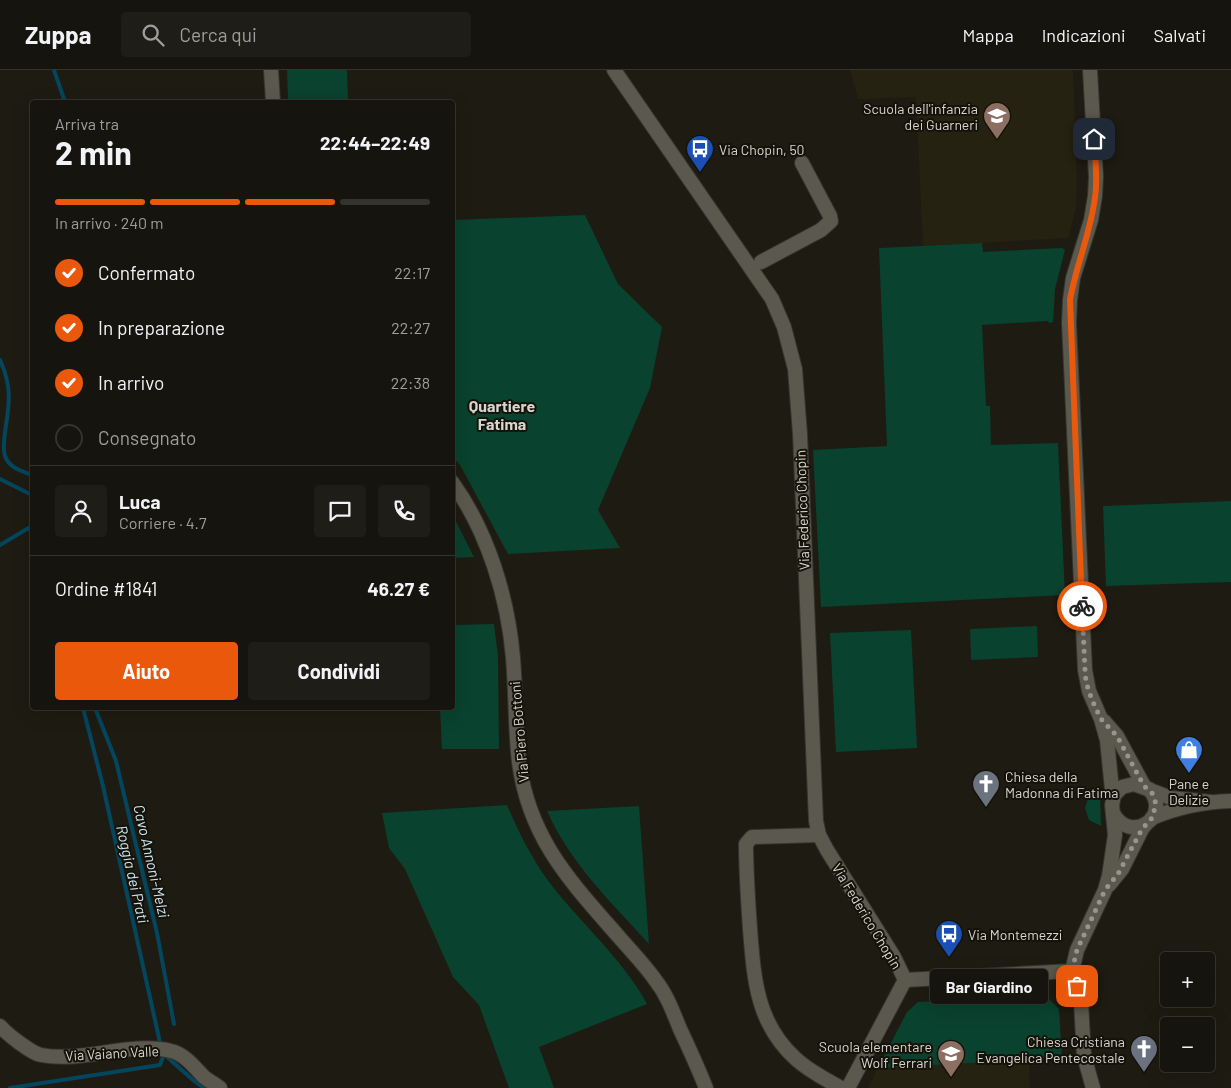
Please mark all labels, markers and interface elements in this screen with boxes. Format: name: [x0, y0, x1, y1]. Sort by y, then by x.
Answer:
search box: [121, 12, 471, 57]
text: Zuppa: [25, 20, 91, 49]
icon: search: [139, 21, 167, 49]
text: Cerca qui: [179, 23, 257, 46]
text: Mappa: [963, 24, 1014, 46]
text: Indicazioni: [1042, 24, 1126, 46]
text: Salvati: [1154, 24, 1206, 46]
place label: Scuola dell'infanzia dei Guarneri: [863, 100, 978, 133]
school or university icon: Scuola dell'infanzia dei Guarneri: [982, 101, 1012, 140]
text: Arriva tra: [55, 114, 119, 133]
pin: [1073, 118, 1115, 160]
icon: home: [1080, 125, 1108, 153]
text: 22:44–22:49: [320, 131, 430, 154]
text: 2 min: [55, 133, 132, 171]
bus stop icon: Via Chopin, 50: [685, 134, 715, 173]
place label: Via Chopin, 50: [719, 141, 805, 158]
text: In arrivo · 240 m: [55, 213, 164, 232]
icon: check: [55, 259, 83, 287]
text: Confermato: [98, 261, 195, 284]
text: 22:17: [394, 263, 430, 282]
icon: check: [55, 314, 83, 342]
text: In preparazione: [98, 316, 225, 339]
text: 22:27: [391, 318, 430, 337]
icon: check: [55, 369, 83, 397]
text: In arrivo: [98, 371, 164, 394]
text: 22:38: [391, 373, 430, 392]
district label: Quartiere Fatima: [469, 396, 535, 433]
text: Consegnato: [98, 426, 196, 449]
street label: Via Federico Chopin: [791, 449, 813, 571]
button: person: [55, 485, 107, 537]
button: chat: [314, 485, 366, 537]
button: phone: [378, 485, 430, 537]
text: Luca: [119, 490, 160, 513]
text: Corriere · 4.7: [119, 513, 207, 532]
text: Ordine #1841: [55, 577, 157, 600]
text: 46.27 €: [367, 577, 430, 600]
courier: [1057, 581, 1107, 631]
icon: bike: [1068, 592, 1096, 620]
button: Aiuto: [55, 642, 238, 700]
button: Condividi: [248, 642, 430, 700]
street label: Via Piero Bottoni: [506, 681, 532, 783]
shop icon: Pane e Delizie: [1174, 735, 1204, 774]
place label: Chiesa della Madonna di Fatima: [1005, 768, 1119, 801]
church icon: Chiesa della Madonna di Fatima: [971, 769, 1001, 808]
place label: Pane e Delizie: [1169, 775, 1209, 808]
water label: Cavo Annoni-Melzi: [130, 803, 174, 920]
water label: Roggia dei Prati: [113, 823, 153, 925]
street label: Via Federico Chopin: [829, 860, 905, 972]
bus stop icon: Via Montemezzi: [934, 919, 964, 958]
place label: Via Montemezzi: [968, 926, 1062, 943]
map controls: [1160, 952, 1215, 1072]
button: +: [1160, 952, 1215, 1007]
pin: [1056, 965, 1098, 1007]
callout: Bar Giardino: [930, 968, 1047, 1004]
icon: bag: [1063, 972, 1091, 1000]
text: Bar Giardino: [946, 977, 1032, 996]
button: −: [1160, 1017, 1215, 1072]
place label: Chiesa Cristiana Evangelica Pentecostale: [976, 1033, 1125, 1066]
church icon: Chiesa Cristiana Evangelica Pentecostale: [1129, 1034, 1159, 1073]
place label: Scuola elementare Wolf Ferrari: [819, 1038, 932, 1071]
school or university icon: Scuola elementare Wolf Ferrari: [936, 1039, 966, 1078]
street label: Via Vaiano Valle: [65, 1042, 159, 1064]

